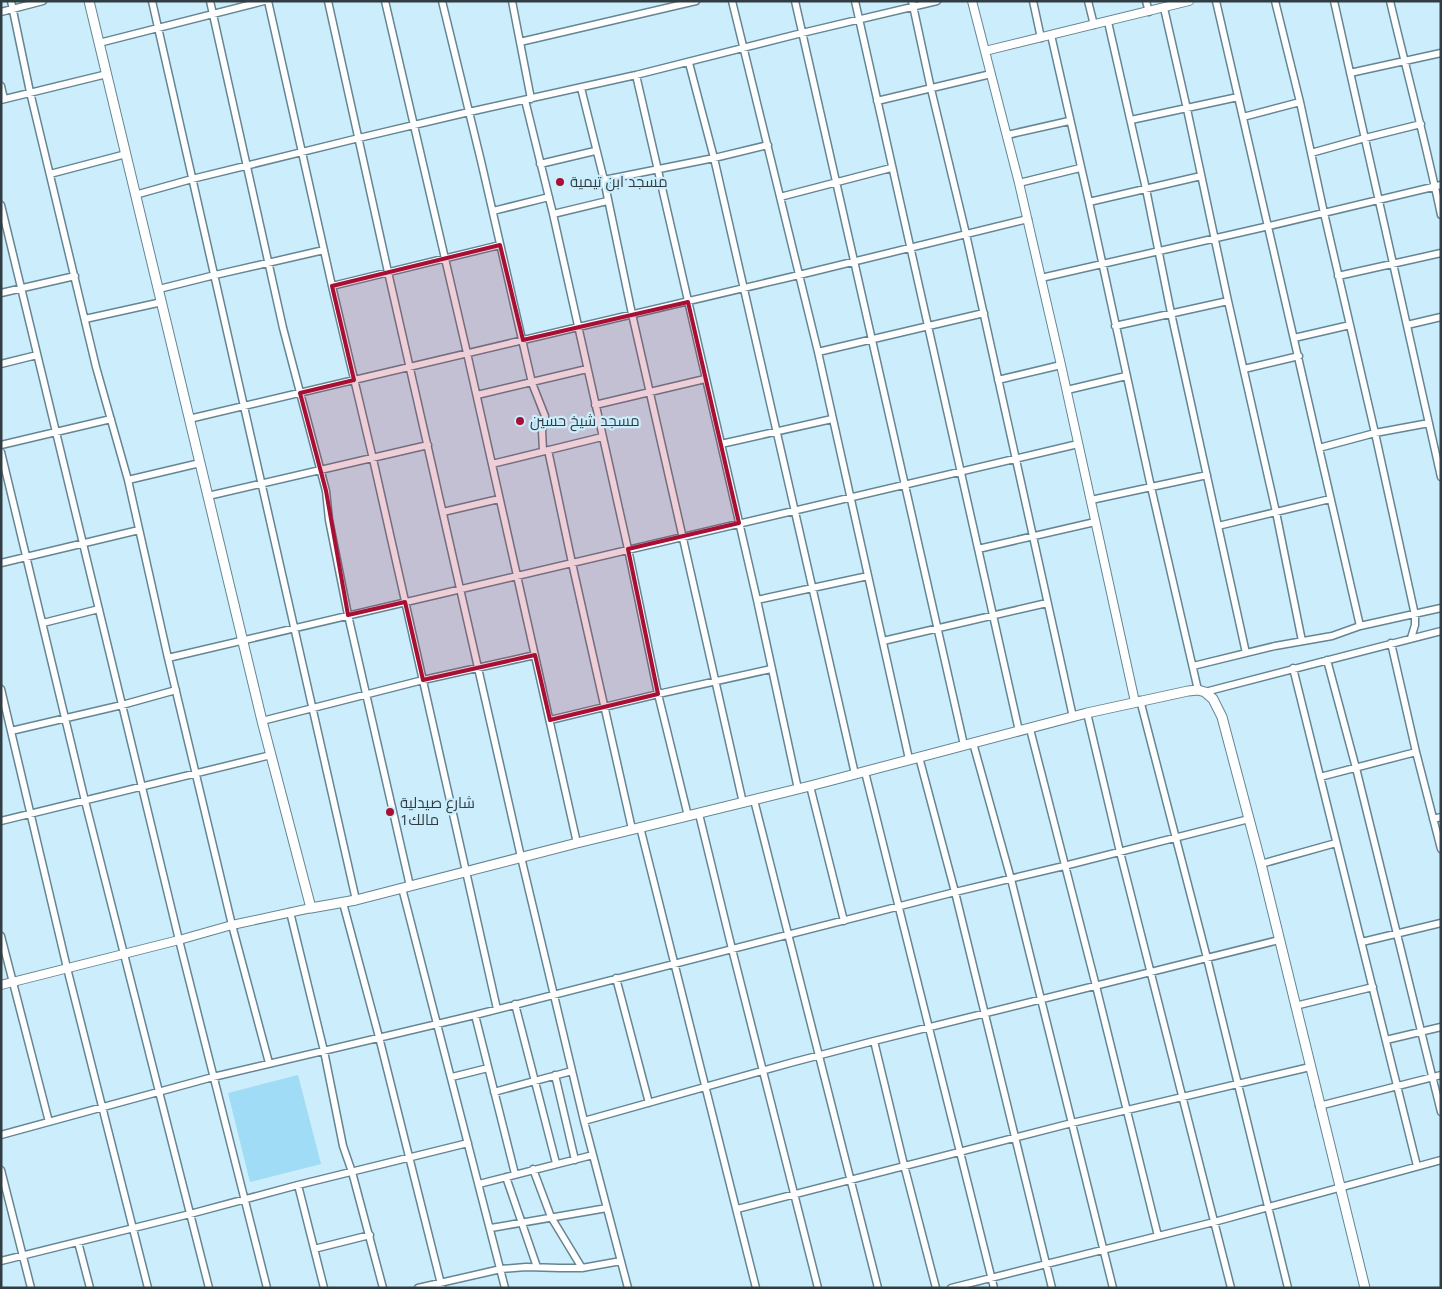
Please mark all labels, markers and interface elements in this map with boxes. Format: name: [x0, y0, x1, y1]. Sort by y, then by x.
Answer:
place label: مسجد ابن تيمية: [570, 171, 668, 192]
marker: مسجد ابن تيمية: [554, 176, 566, 188]
place label: مسجد شيخ حسين: [530, 410, 640, 432]
marker: مسجد شيخ حسين: [514, 415, 526, 427]
place label: شارع صيدلية مالك1: [400, 792, 475, 829]
marker: شارع صيدلية مالك1: [384, 806, 396, 818]

